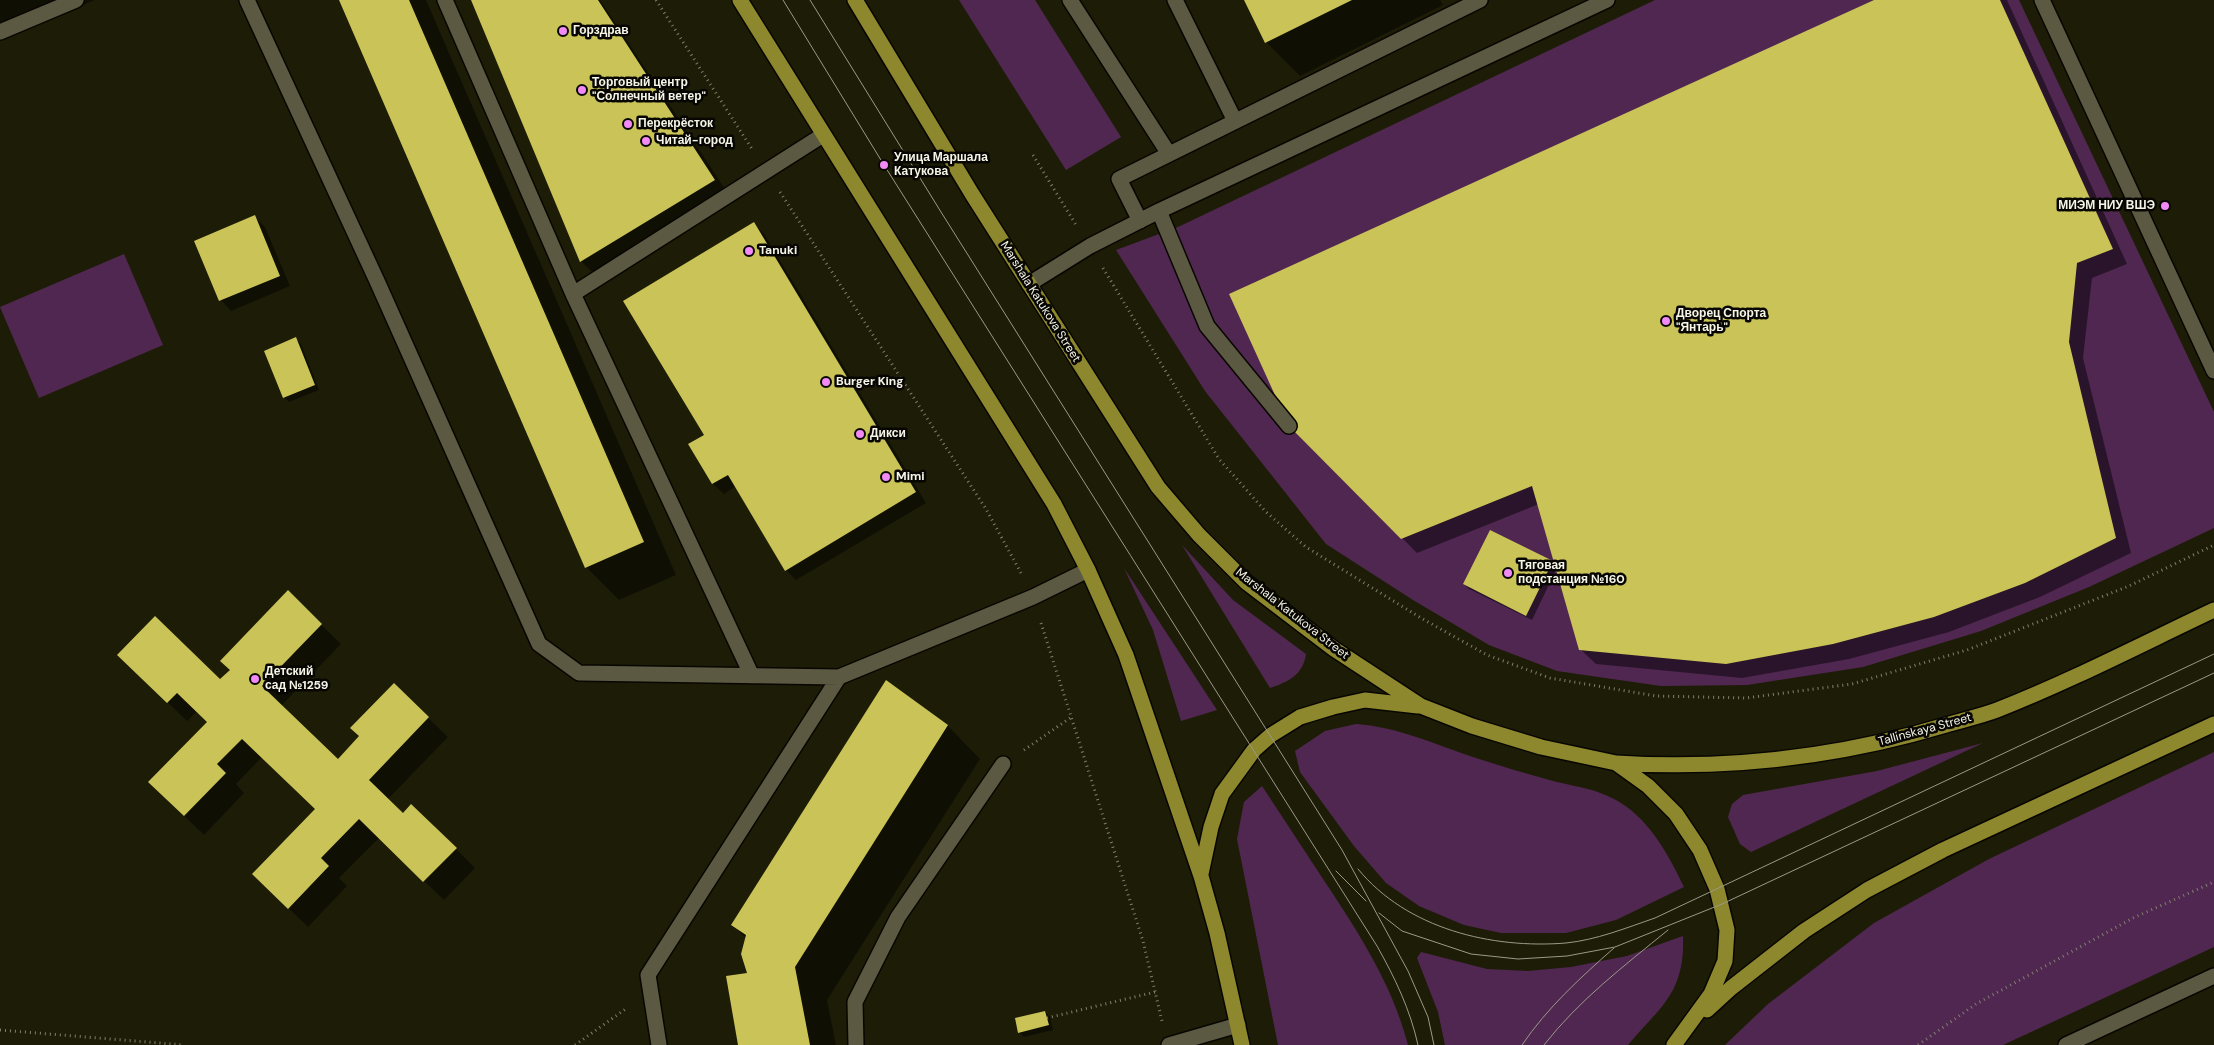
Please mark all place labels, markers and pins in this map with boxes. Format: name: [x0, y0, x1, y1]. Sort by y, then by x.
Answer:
place label: Горздрав: [573, 24, 629, 38]
marker: Горздрав: [557, 25, 569, 37]
place label: Торговый центр "Солнечный ветер": [592, 76, 706, 104]
marker: Торговый центр "Солнечный ветер": [576, 84, 588, 96]
place label: Перекрёсток: [638, 117, 713, 131]
marker: Перекрёсток: [622, 118, 634, 130]
place label: Читай-город: [656, 134, 733, 148]
marker: Читай-город: [640, 135, 652, 147]
place label: Улица Маршала Катукова: [894, 151, 988, 179]
marker: Улица Маршала Катукова: [878, 159, 890, 171]
place label: МИЭМ НИУ ВШЭ: [2058, 199, 2155, 213]
marker: МИЭМ НИУ ВШЭ: [2159, 200, 2171, 212]
place label: Tanuki: [759, 244, 797, 258]
marker: Tanuki: [743, 245, 755, 257]
place label: Дворец Спорта "Янтарь": [1676, 307, 1766, 335]
marker: Дворец Спорта "Янтарь": [1660, 315, 1672, 327]
place label: Burger King: [836, 375, 903, 389]
marker: Burger King: [820, 376, 832, 388]
place label: Дикси: [870, 427, 906, 441]
marker: Дикси: [854, 428, 866, 440]
place label: Mimi: [896, 470, 924, 484]
marker: Mimi: [880, 471, 892, 483]
place label: Тяговая подстанция №160: [1518, 559, 1625, 587]
marker: Тяговая подстанция №160: [1502, 567, 1514, 579]
place label: Детский сад №1259: [265, 665, 328, 693]
marker: Детский сад №1259: [249, 673, 261, 685]

